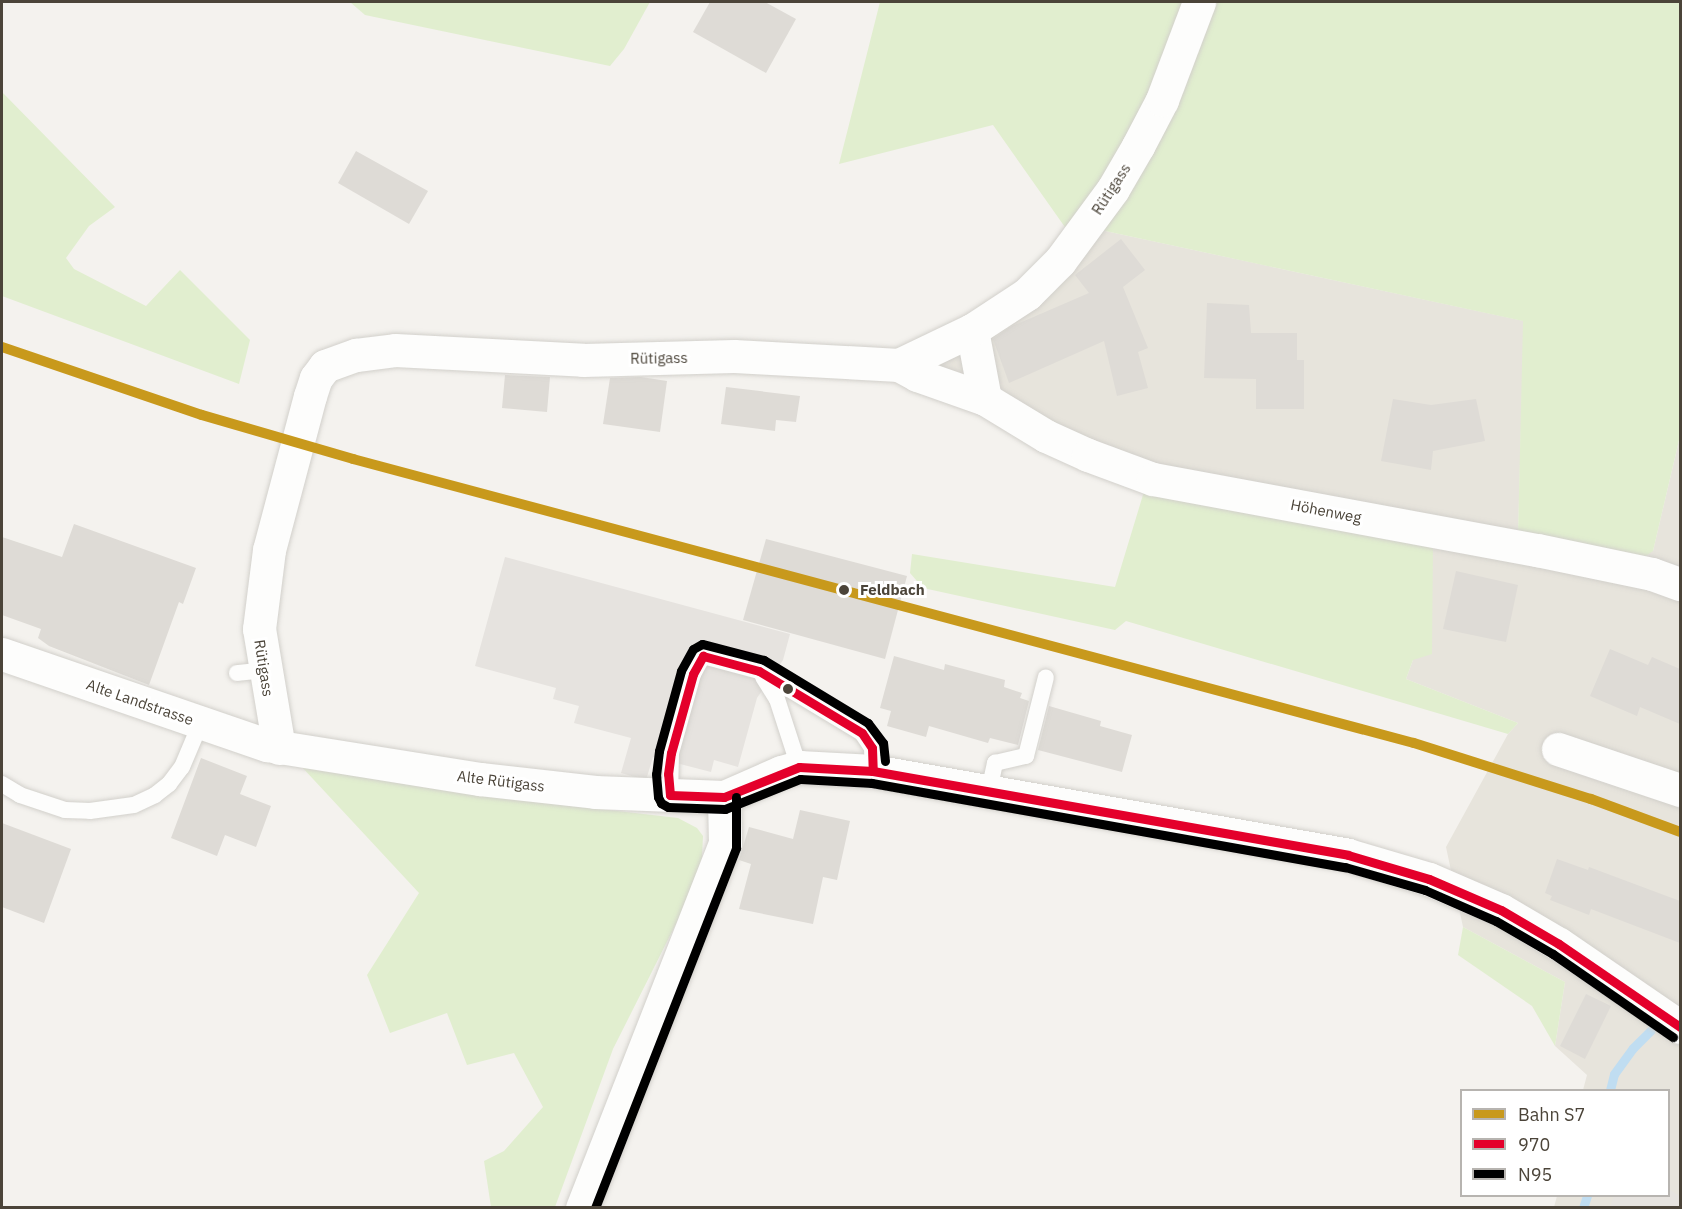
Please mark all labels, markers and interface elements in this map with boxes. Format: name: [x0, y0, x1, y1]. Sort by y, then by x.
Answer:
street label: Rütigass: [1088, 160, 1134, 218]
street label: Rütigass: [630, 348, 688, 368]
street label: Höhenweg: [1289, 495, 1363, 527]
marker: Feldbach: [833, 579, 855, 601]
place label: Feldbach: [860, 581, 925, 599]
street label: Rütigass: [251, 638, 277, 698]
street label: Alte Landstrasse: [84, 675, 196, 729]
unlabelled marker: [782, 683, 794, 695]
street label: Alte Rütigass: [456, 767, 546, 795]
legend: [1460, 1089, 1670, 1197]
text: Bahn S7: [1518, 1103, 1585, 1126]
text: 970: [1518, 1133, 1550, 1156]
text: N95: [1518, 1163, 1552, 1186]

